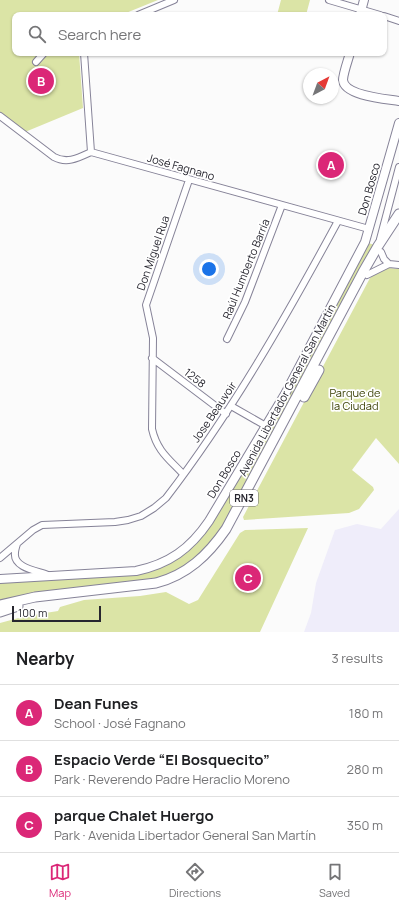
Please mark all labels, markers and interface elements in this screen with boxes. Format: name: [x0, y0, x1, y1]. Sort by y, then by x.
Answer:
search box: [12, 12, 387, 56]
icon: search: [26, 23, 48, 45]
text: Search here: [58, 24, 141, 45]
pin: B: [28, 66, 54, 96]
north arrow: [303, 68, 339, 104]
street label: José Fagnano: [146, 150, 217, 183]
pin: A: [318, 150, 344, 180]
street label: Don Bosco: [354, 160, 383, 217]
street label: Don Miguel Rua: [133, 213, 172, 292]
street label: Raúl Humberto Barría: [219, 216, 273, 321]
your location: [199, 259, 219, 279]
street label: Avenida Libertador General San Martín: [235, 301, 338, 478]
street label: 1258: [182, 365, 209, 391]
street label: Jose Beauvoir: [188, 378, 239, 445]
park label: Parque de la Ciudad: [329, 385, 381, 413]
street label: Don Bosco: [203, 446, 244, 501]
road number: RN3: [230, 490, 258, 506]
pin: C: [235, 563, 261, 593]
scale bar: [12, 604, 101, 623]
text: 100 m: [18, 605, 47, 620]
text: Nearby: [16, 647, 74, 670]
text: 3 results: [331, 649, 383, 667]
text: Dean Funes: [54, 693, 138, 714]
text: A: [25, 704, 33, 722]
text: 180 m: [349, 704, 383, 722]
text: School · José Fagnano: [54, 714, 186, 732]
text: Espacio Verde “El Bosquecito”: [54, 749, 270, 770]
text: B: [25, 760, 33, 778]
text: 280 m: [346, 760, 383, 778]
text: Park · Reverendo Padre Heraclio Moreno: [54, 770, 290, 788]
text: parque Chalet Huergo: [54, 805, 214, 826]
text: C: [24, 816, 34, 834]
text: 350 m: [347, 816, 383, 834]
text: Park · Avenida Libertador General San Martín: [54, 826, 316, 844]
tab: Map: [49, 861, 71, 900]
tab: Directions: [169, 861, 221, 900]
tab: Saved: [319, 861, 350, 900]

